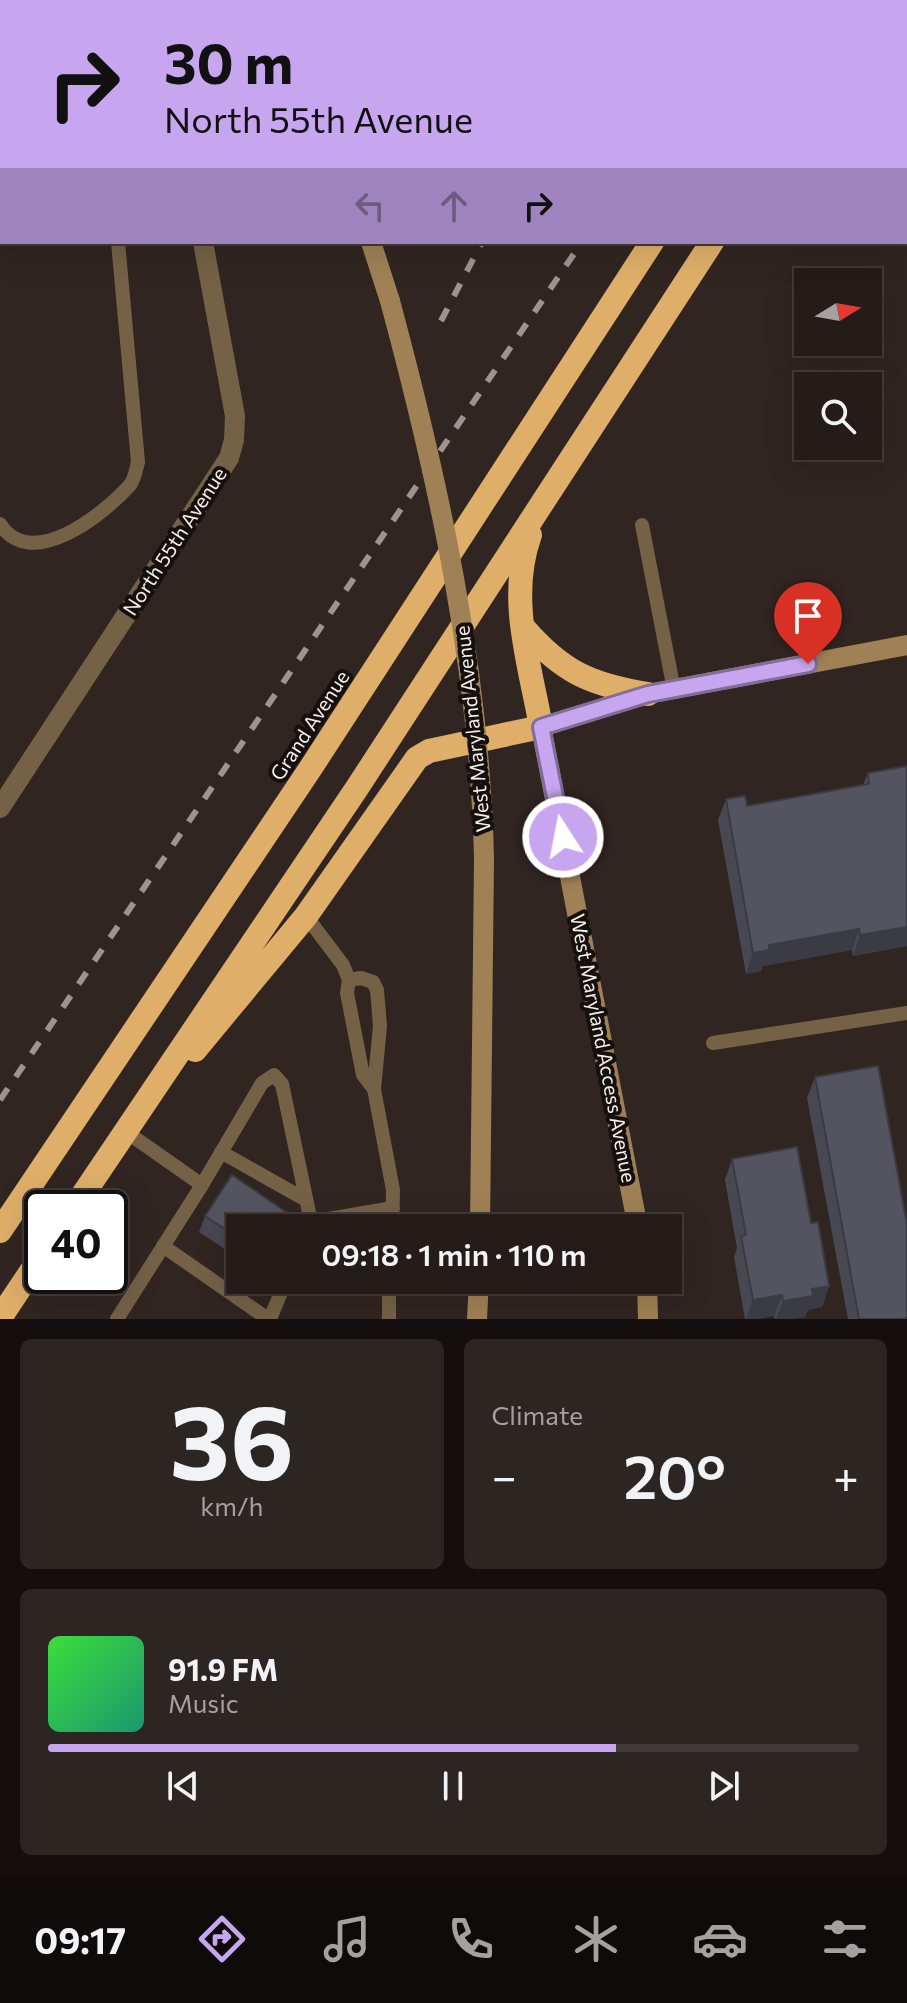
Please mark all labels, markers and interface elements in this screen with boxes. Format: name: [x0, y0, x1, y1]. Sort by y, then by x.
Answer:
text: 30 m: [164, 27, 293, 96]
icon: right: [32, 32, 136, 136]
text: North 55th Avenue: [164, 96, 473, 140]
icon: left: [348, 184, 392, 228]
icon: ahead: [432, 184, 476, 228]
icon: right: [516, 184, 560, 228]
north arrow: [794, 268, 882, 356]
map controls: [794, 268, 882, 460]
button: search: [794, 372, 882, 460]
street label: North 55th Avenue: [117, 462, 231, 620]
pin: [774, 582, 842, 664]
icon: arrive: [786, 594, 830, 638]
street label: West Maryland Avenue: [449, 625, 495, 833]
street label: Grand Avenue: [265, 665, 353, 785]
position arrow: [521, 795, 605, 879]
street label: West Maryland Access Avenue: [566, 912, 642, 1184]
speed limit sign: 40: [24, 1190, 128, 1294]
text: 09:18 · 1 min · 110 m: [322, 1235, 586, 1272]
text: 36: [169, 1374, 294, 1501]
text: Climate: [492, 1399, 583, 1430]
text: 20°: [624, 1438, 726, 1511]
text: −: [492, 1448, 517, 1502]
text: +: [833, 1448, 859, 1502]
text: km/h: [200, 1490, 263, 1521]
text: 91.9 FM: [168, 1650, 278, 1687]
text: Music: [168, 1687, 239, 1718]
icon: previous: [161, 1764, 205, 1808]
icon: pause: [431, 1764, 475, 1808]
icon: next: [702, 1764, 746, 1808]
icon: directions: [194, 1911, 250, 1967]
icon: music: [319, 1911, 375, 1967]
icon: phone: [443, 1911, 499, 1967]
icon: climate: [568, 1911, 624, 1967]
icon: car: [692, 1911, 748, 1967]
icon: filters: [817, 1911, 873, 1967]
text: 09:17: [34, 1917, 126, 1961]

